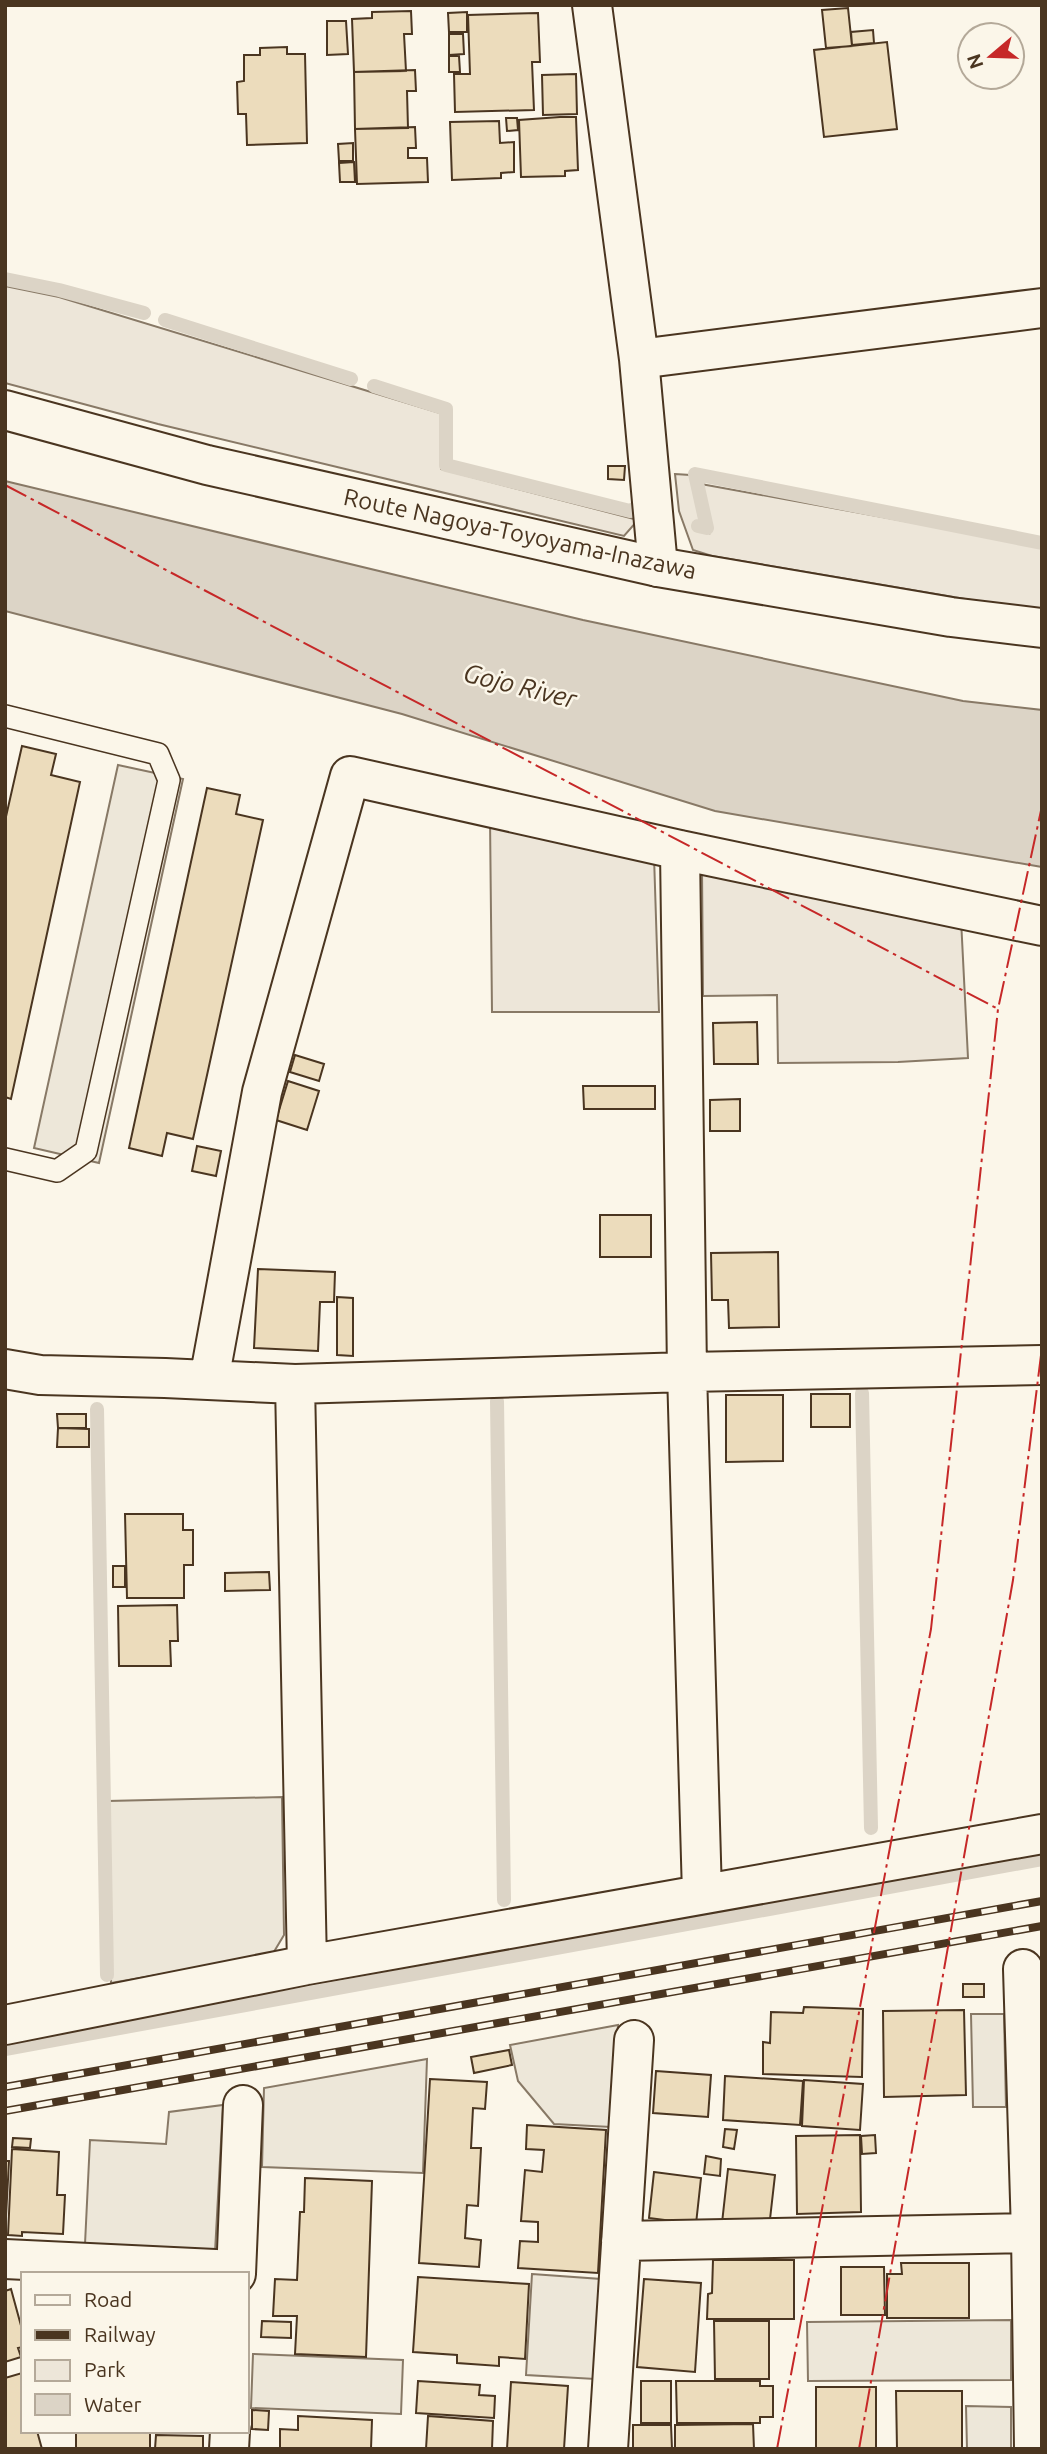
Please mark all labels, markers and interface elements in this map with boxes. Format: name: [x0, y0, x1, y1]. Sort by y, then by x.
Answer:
north arrow: [956, 21, 1026, 91]
text: N: [962, 51, 988, 72]
street label: Route Nagoya-Toyoyama-Inazawa: [341, 483, 699, 584]
water label: Gojo River: [461, 657, 581, 714]
legend: [21, 2272, 248, 2433]
text: Road: [84, 2287, 132, 2311]
text: Railway: [84, 2322, 156, 2346]
text: Park: [84, 2357, 126, 2381]
text: Water: [84, 2392, 142, 2416]

